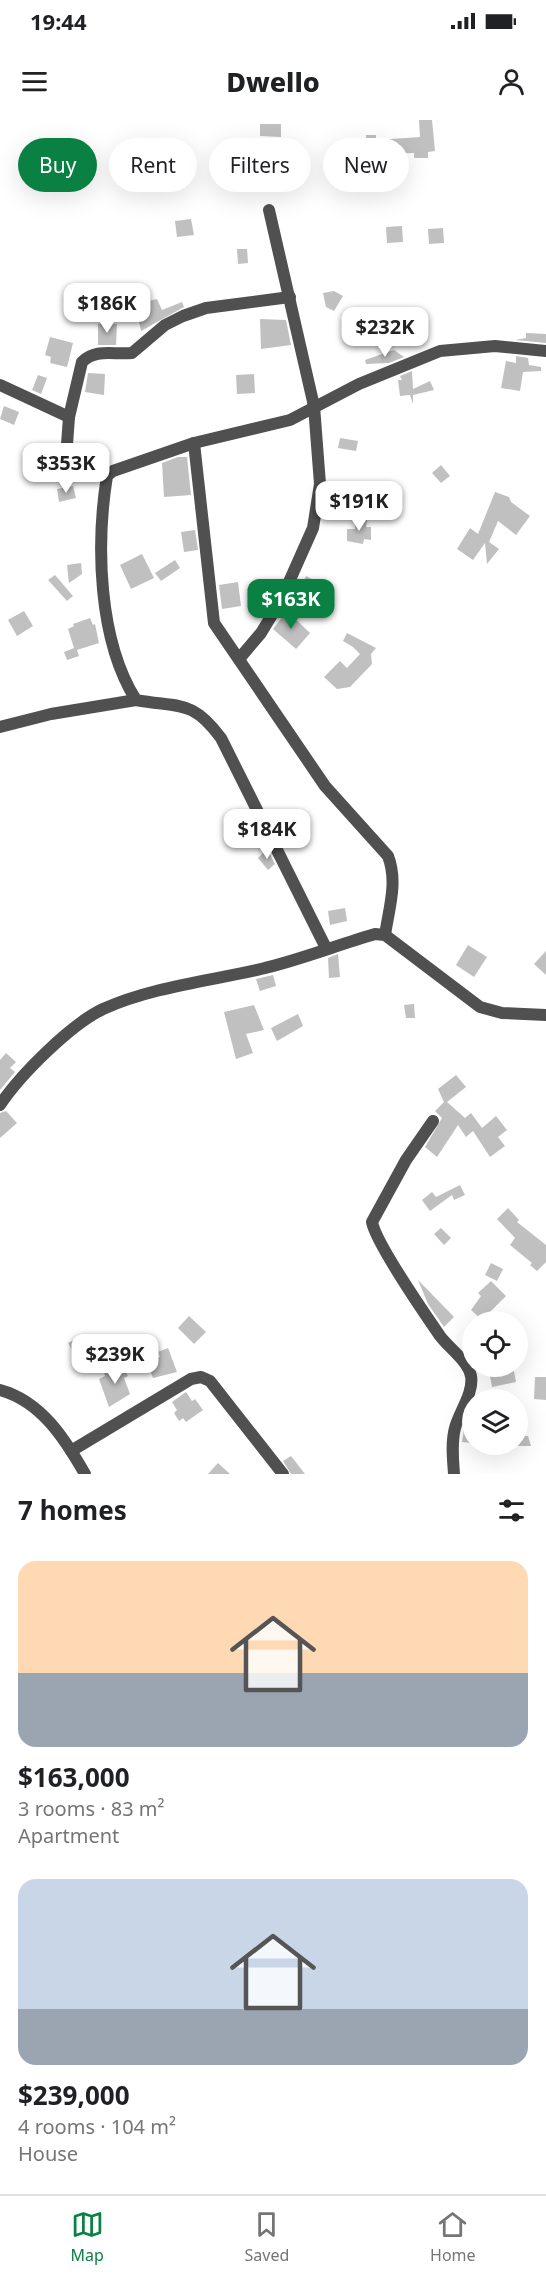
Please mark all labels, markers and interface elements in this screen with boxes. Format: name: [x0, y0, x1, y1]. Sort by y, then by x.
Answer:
text: 19:44: [30, 6, 87, 36]
text: Dwello: [226, 63, 320, 100]
icon: menu: [18, 65, 51, 98]
icon: person: [495, 65, 528, 98]
chip: Buy: [18, 138, 97, 192]
chip: Rent: [109, 138, 197, 192]
chip: Filters: [209, 138, 311, 192]
chip: New: [323, 138, 409, 192]
pin: $186K: [65, 283, 149, 334]
text: $186K: [77, 289, 137, 316]
pin: $232K: [343, 307, 427, 358]
text: $232K: [355, 313, 415, 340]
pin: $353K: [24, 443, 108, 494]
text: $353K: [36, 449, 96, 476]
pin: $191K: [317, 481, 401, 532]
text: $191K: [329, 487, 389, 514]
pin: $163K: [249, 579, 333, 630]
text: $163K: [261, 585, 321, 612]
pin: $184K: [225, 809, 309, 860]
text: $184K: [237, 815, 297, 842]
map controls: [462, 1311, 528, 1455]
button: locate: [462, 1311, 528, 1377]
pin: $239K: [73, 1334, 157, 1385]
text: $239K: [85, 1340, 145, 1367]
button: layers: [462, 1389, 528, 1455]
text: 7 homes: [18, 1492, 127, 1528]
icon: filters: [495, 1494, 528, 1527]
icon: home: [219, 1600, 327, 1708]
text: $163,000: [18, 1759, 130, 1795]
text: 3 rooms · 83 m²: [18, 1795, 165, 1822]
text: Apartment: [18, 1822, 119, 1849]
icon: home: [219, 1918, 327, 2026]
text: $239,000: [18, 2077, 130, 2113]
text: 4 rooms · 104 m²: [18, 2113, 176, 2140]
text: House: [18, 2140, 78, 2167]
tab: Map: [70, 2208, 104, 2266]
tab: Saved: [245, 2208, 289, 2266]
tab: Home: [430, 2208, 476, 2266]

